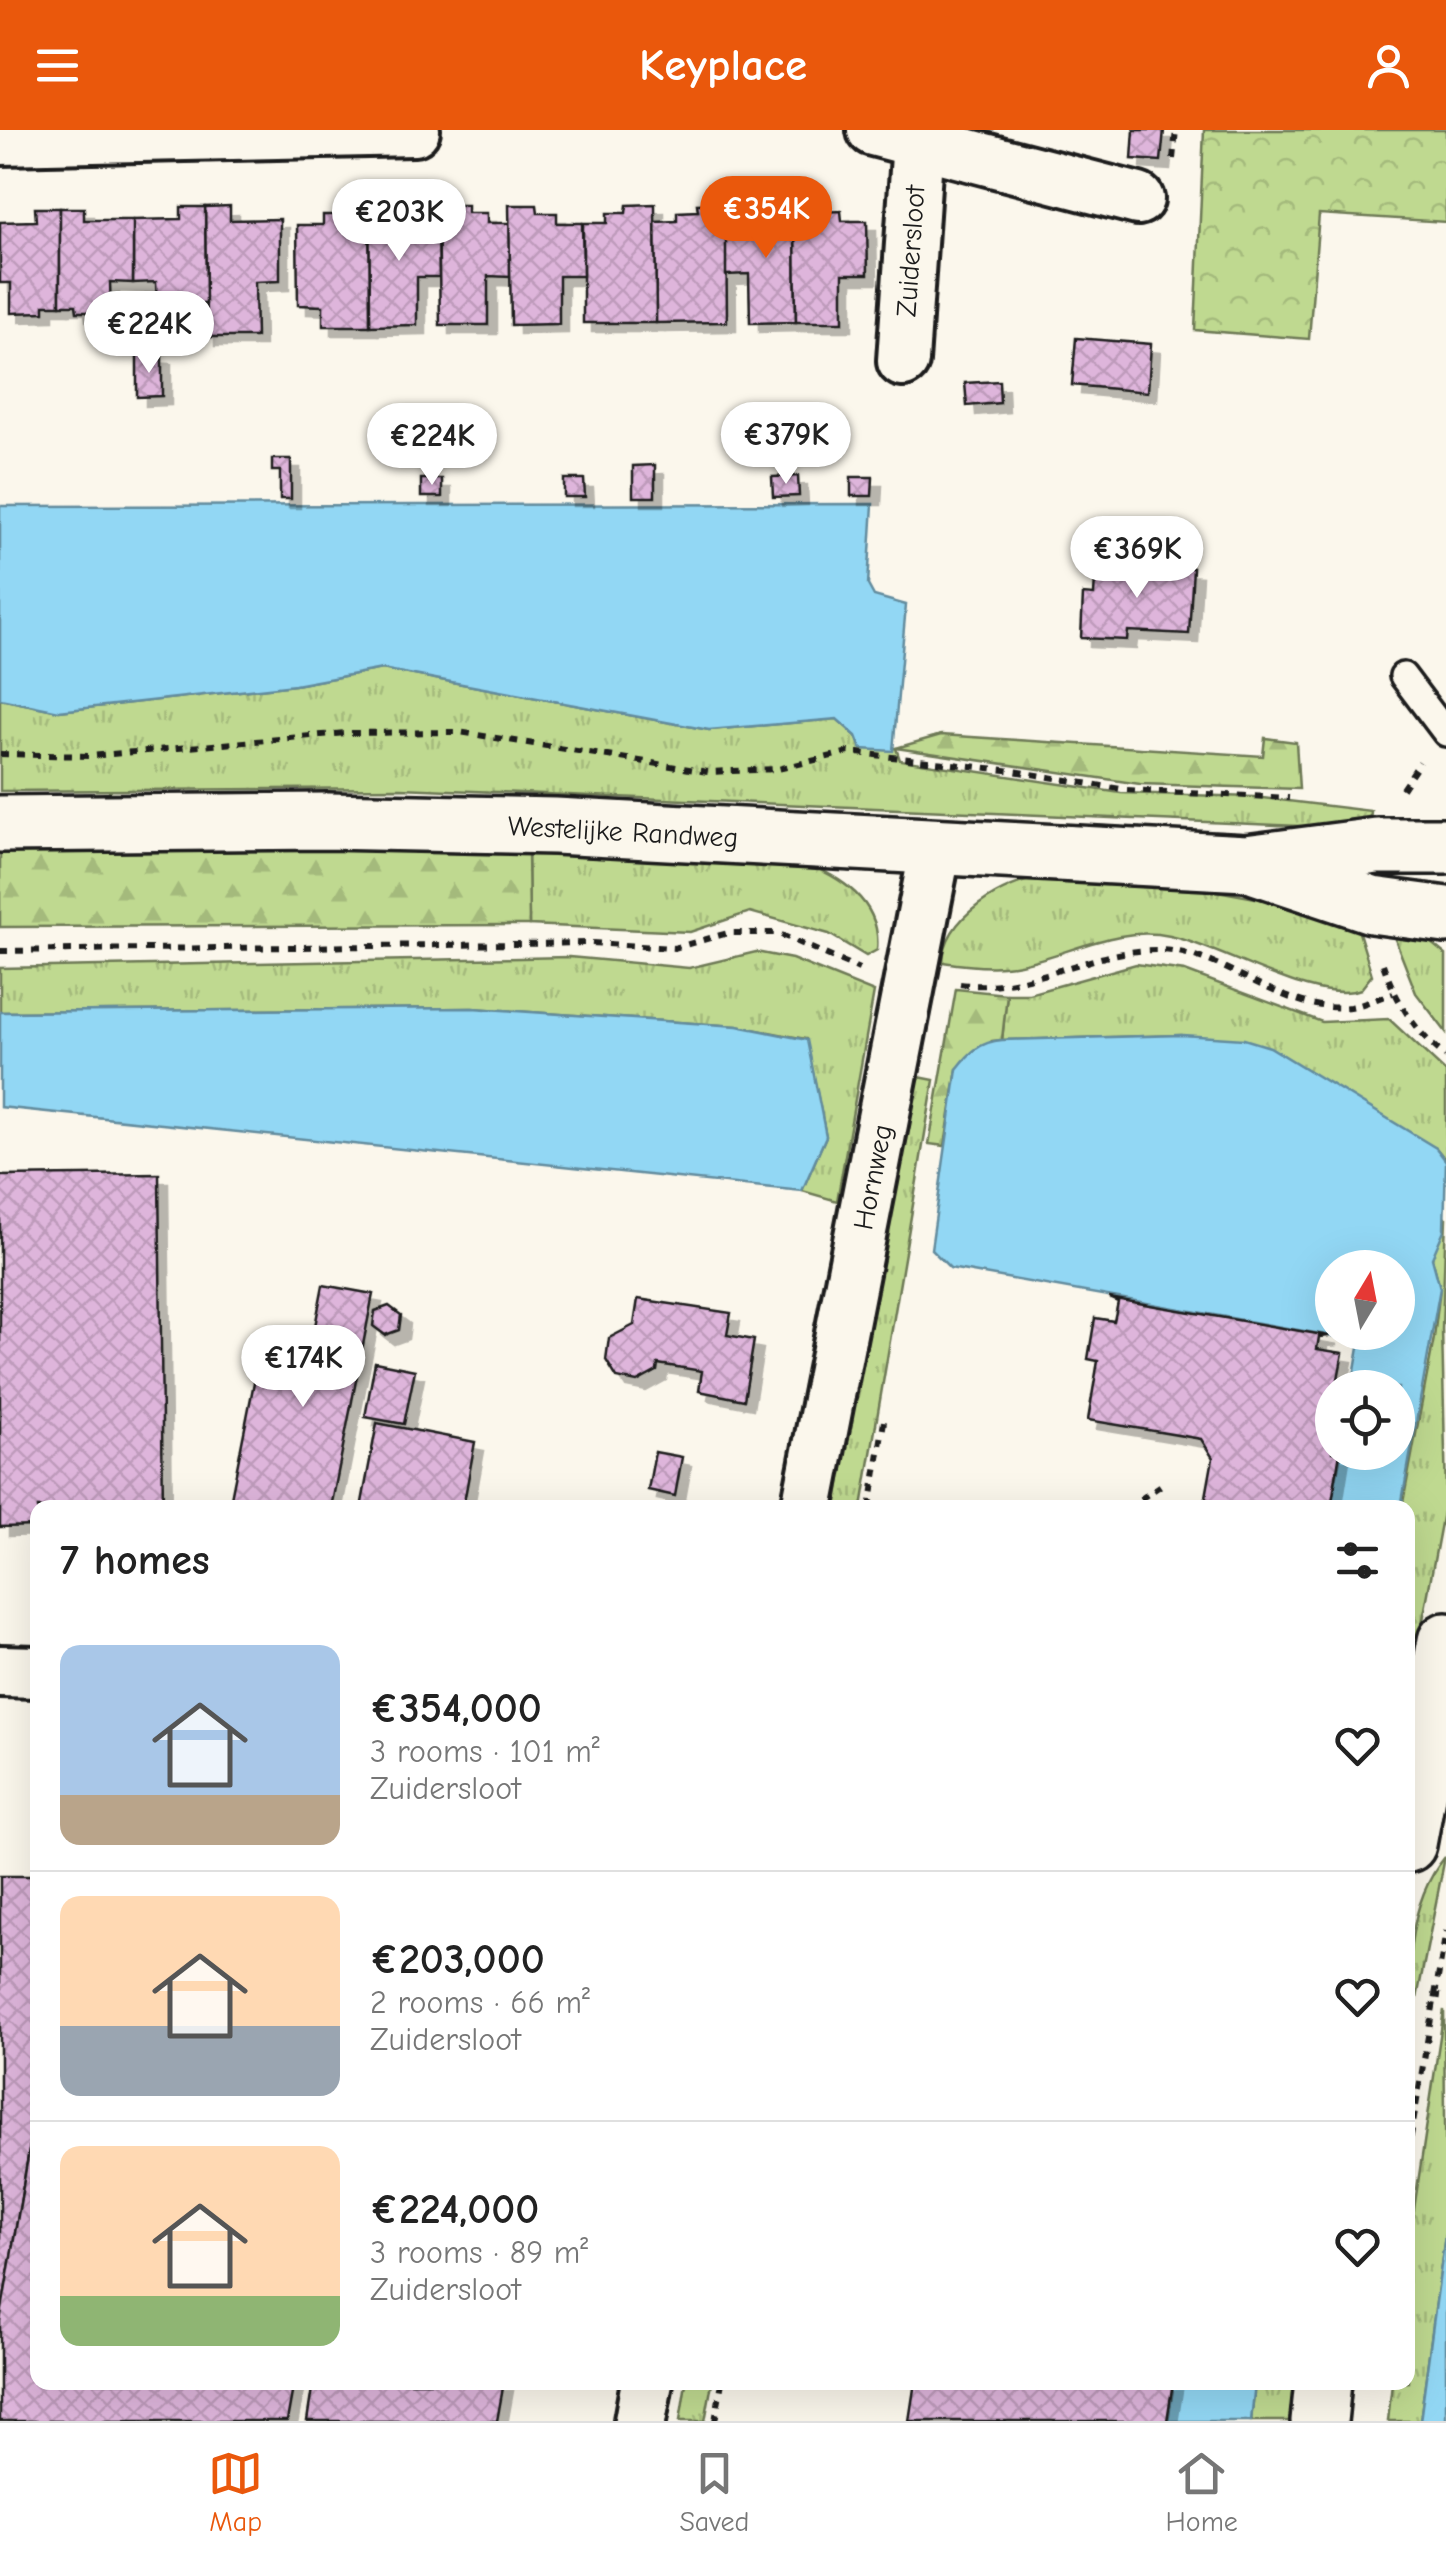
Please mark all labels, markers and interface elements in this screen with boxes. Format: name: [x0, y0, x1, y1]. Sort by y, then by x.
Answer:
icon: menu: [30, 38, 85, 93]
icon: person: [1361, 38, 1416, 93]
text: Keyplace: [639, 39, 807, 91]
pin: €354K: [696, 176, 836, 261]
pin: €203K: [329, 179, 469, 264]
street label: Zuidersloot: [890, 183, 932, 318]
text: €354K: [722, 190, 810, 227]
text: €203K: [354, 193, 444, 230]
pin: €224K: [79, 291, 219, 376]
text: €224K: [106, 305, 192, 342]
pin: €379K: [716, 402, 856, 487]
pin: €224K: [362, 403, 502, 488]
text: €379K: [743, 416, 829, 453]
text: €224K: [389, 417, 475, 454]
pin: €369K: [1067, 516, 1207, 601]
text: €369K: [1092, 530, 1182, 567]
street label: Westelijke Randweg: [507, 810, 739, 854]
street label: Hornweg: [847, 1122, 899, 1233]
north arrow: [1315, 1250, 1415, 1350]
map controls: [1315, 1250, 1415, 1470]
pin: €174K: [233, 1325, 373, 1410]
text: €174K: [263, 1339, 343, 1376]
button: locate: [1315, 1370, 1415, 1470]
icon: filters: [1330, 1533, 1385, 1588]
text: 7 homes: [60, 1536, 210, 1585]
text: €354,000: [370, 1684, 542, 1733]
icon: home: [140, 1685, 260, 1805]
icon: heart: [1330, 1718, 1385, 1773]
text: 3 rooms · 101 m²: [370, 1733, 600, 1770]
text: Zuidersloot: [370, 1770, 521, 1807]
text: €203,000: [370, 1935, 545, 1984]
icon: home: [140, 1936, 260, 2056]
icon: heart: [1330, 1969, 1385, 2024]
text: 2 rooms · 66 m²: [370, 1984, 590, 2021]
text: Zuidersloot: [370, 2021, 521, 2058]
text: €224,000: [370, 2185, 539, 2234]
icon: home: [140, 2186, 260, 2306]
icon: heart: [1330, 2219, 1385, 2274]
text: 3 rooms · 89 m²: [370, 2234, 588, 2271]
text: Zuidersloot: [370, 2271, 521, 2308]
tab: Map: [208, 2446, 263, 2538]
tab: Saved: [679, 2446, 749, 2538]
tab: Home: [1166, 2446, 1238, 2538]

